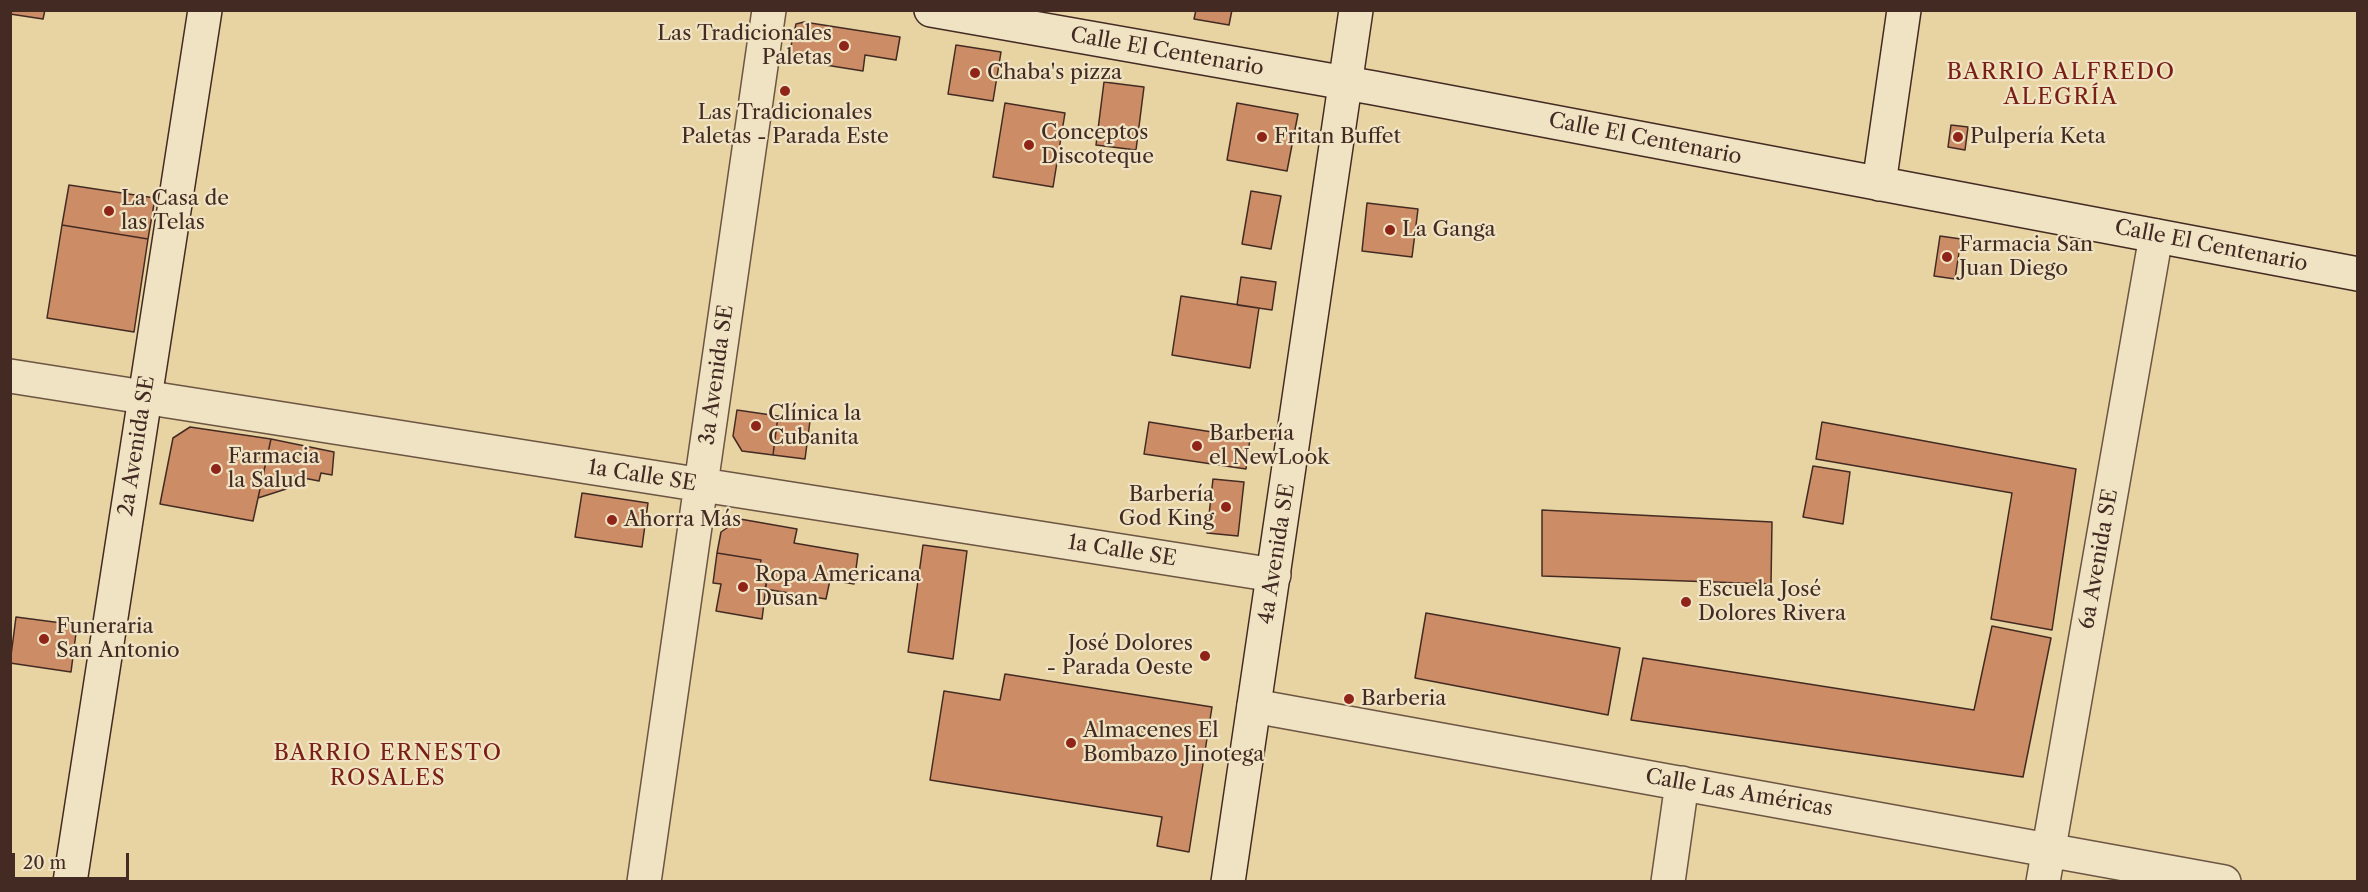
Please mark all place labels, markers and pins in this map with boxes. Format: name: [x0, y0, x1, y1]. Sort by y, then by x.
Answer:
place label: Las Tradicionales Paletas: [657, 21, 832, 71]
marker: Las Tradicionales Paletas: [837, 39, 851, 53]
place label: Chaba's pizza: [987, 60, 1122, 86]
marker: Chaba's pizza: [968, 66, 982, 80]
marker: Las Tradicionales Paletas - Parada Este: [778, 84, 792, 98]
place label: Las Tradicionales Paletas - Parada Este: [681, 100, 889, 150]
place label: Conceptos Discoteque: [1041, 120, 1154, 170]
place label: Fritan Buffet: [1274, 124, 1401, 150]
place label: Pulpería Keta: [1970, 124, 2106, 150]
marker: Fritan Buffet: [1255, 130, 1269, 144]
marker: Pulpería Keta: [1951, 130, 1965, 144]
marker: Conceptos Discoteque: [1022, 138, 1036, 152]
place label: La Casa de las Telas: [121, 186, 229, 236]
marker: La Casa de las Telas: [102, 204, 116, 218]
place label: La Ganga: [1402, 217, 1496, 243]
marker: La Ganga: [1383, 223, 1397, 237]
place label: Farmacia San Juan Diego: [1959, 232, 2093, 282]
marker: Farmacia San Juan Diego: [1940, 250, 1954, 264]
place label: Clínica la Cubanita: [768, 401, 861, 451]
marker: Clínica la Cubanita: [749, 419, 763, 433]
place label: Barbería el NewLook: [1209, 421, 1329, 471]
marker: Barbería el NewLook: [1190, 439, 1204, 453]
place label: Farmacia la Salud: [228, 444, 320, 494]
marker: Farmacia la Salud: [209, 462, 223, 476]
place label: Barbería God King: [1119, 482, 1214, 532]
marker: Barbería God King: [1219, 500, 1233, 514]
place label: Ahorra Más: [624, 507, 741, 533]
marker: Ahorra Más: [605, 513, 619, 527]
place label: Ropa Americana Dusan: [755, 562, 921, 612]
place label: Escuela José Dolores Rivera: [1698, 577, 1846, 627]
marker: Ropa Americana Dusan: [736, 580, 750, 594]
marker: Escuela José Dolores Rivera: [1679, 595, 1693, 609]
place label: Funeraria San Antonio: [56, 614, 180, 664]
place label: José Dolores - Parada Oeste: [1046, 631, 1193, 681]
marker: Funeraria San Antonio: [37, 632, 51, 646]
marker: José Dolores - Parada Oeste: [1198, 649, 1212, 663]
place label: Barberia: [1361, 686, 1446, 712]
marker: Barberia: [1342, 692, 1356, 706]
place label: Almacenes El Bombazo Jinotega: [1083, 718, 1264, 768]
marker: Almacenes El Bombazo Jinotega: [1064, 736, 1078, 750]

